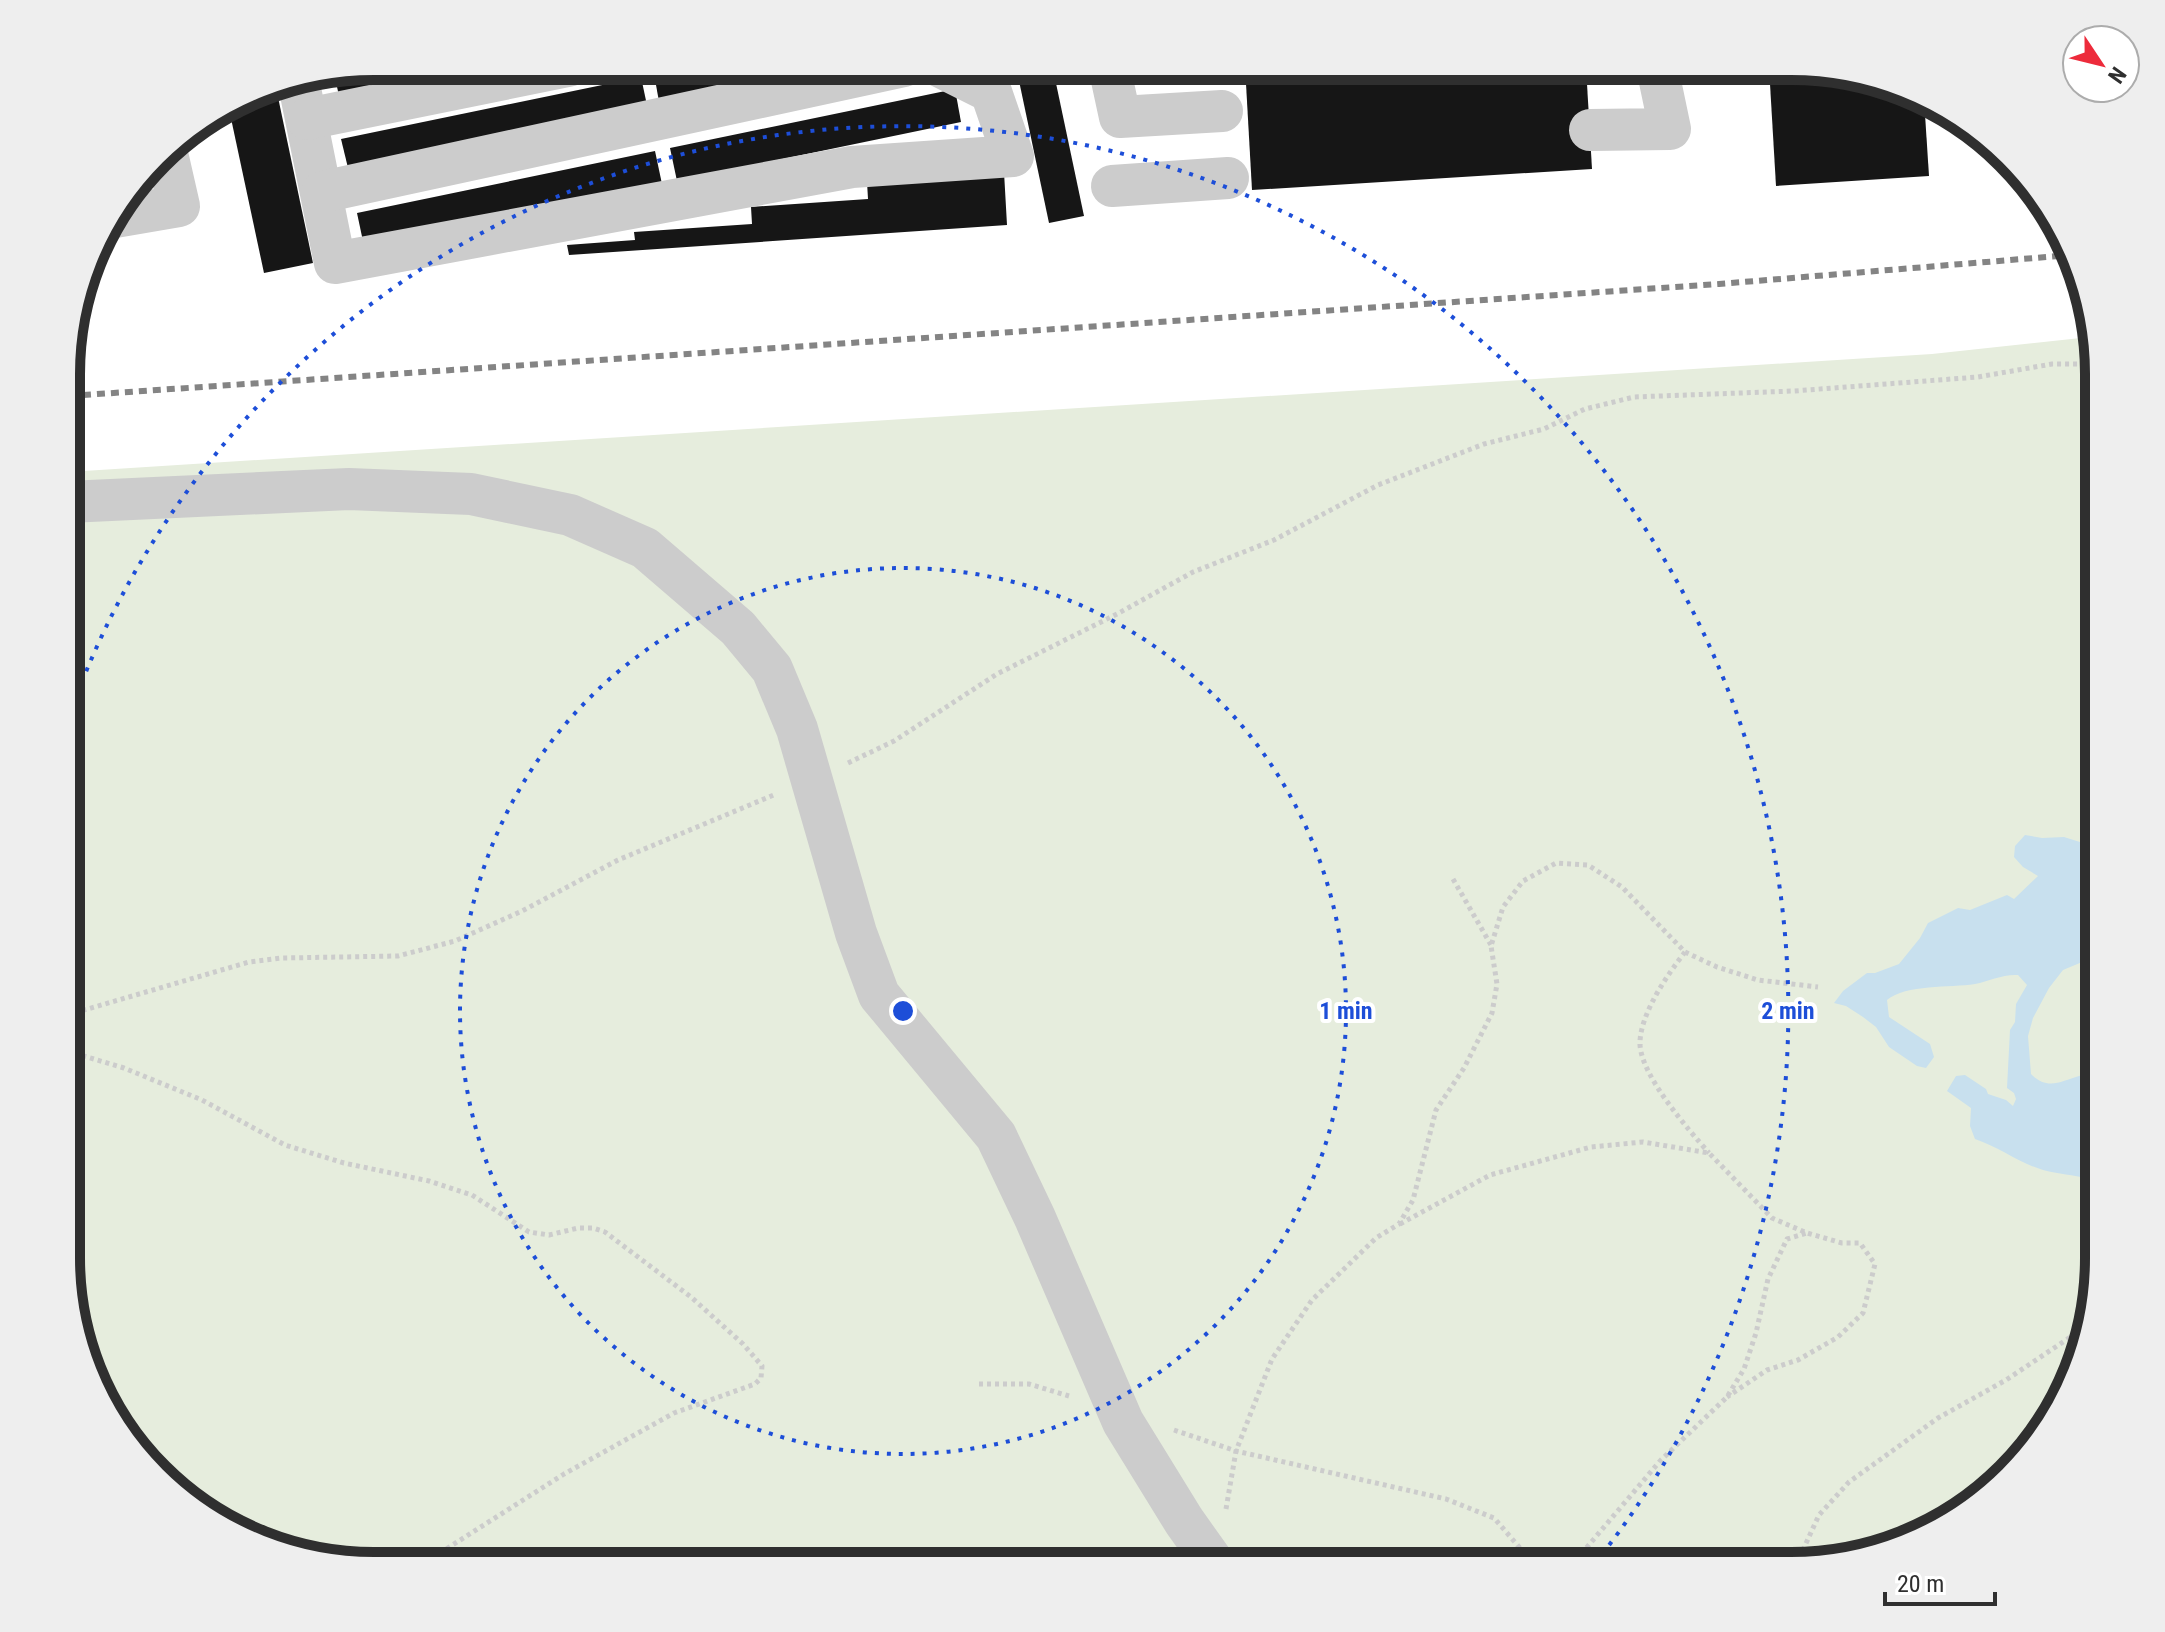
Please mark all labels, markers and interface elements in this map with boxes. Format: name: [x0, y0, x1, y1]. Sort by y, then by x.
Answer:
north arrow: [2061, 24, 2141, 104]
text: N: [2103, 62, 2131, 88]
centre of rings: [889, 997, 917, 1025]
text: 1 min: [1319, 997, 1373, 1025]
text: 2 min: [1761, 997, 1815, 1025]
scale bar: [1885, 1556, 1995, 1606]
text: 20 m: [1897, 1570, 1944, 1598]

